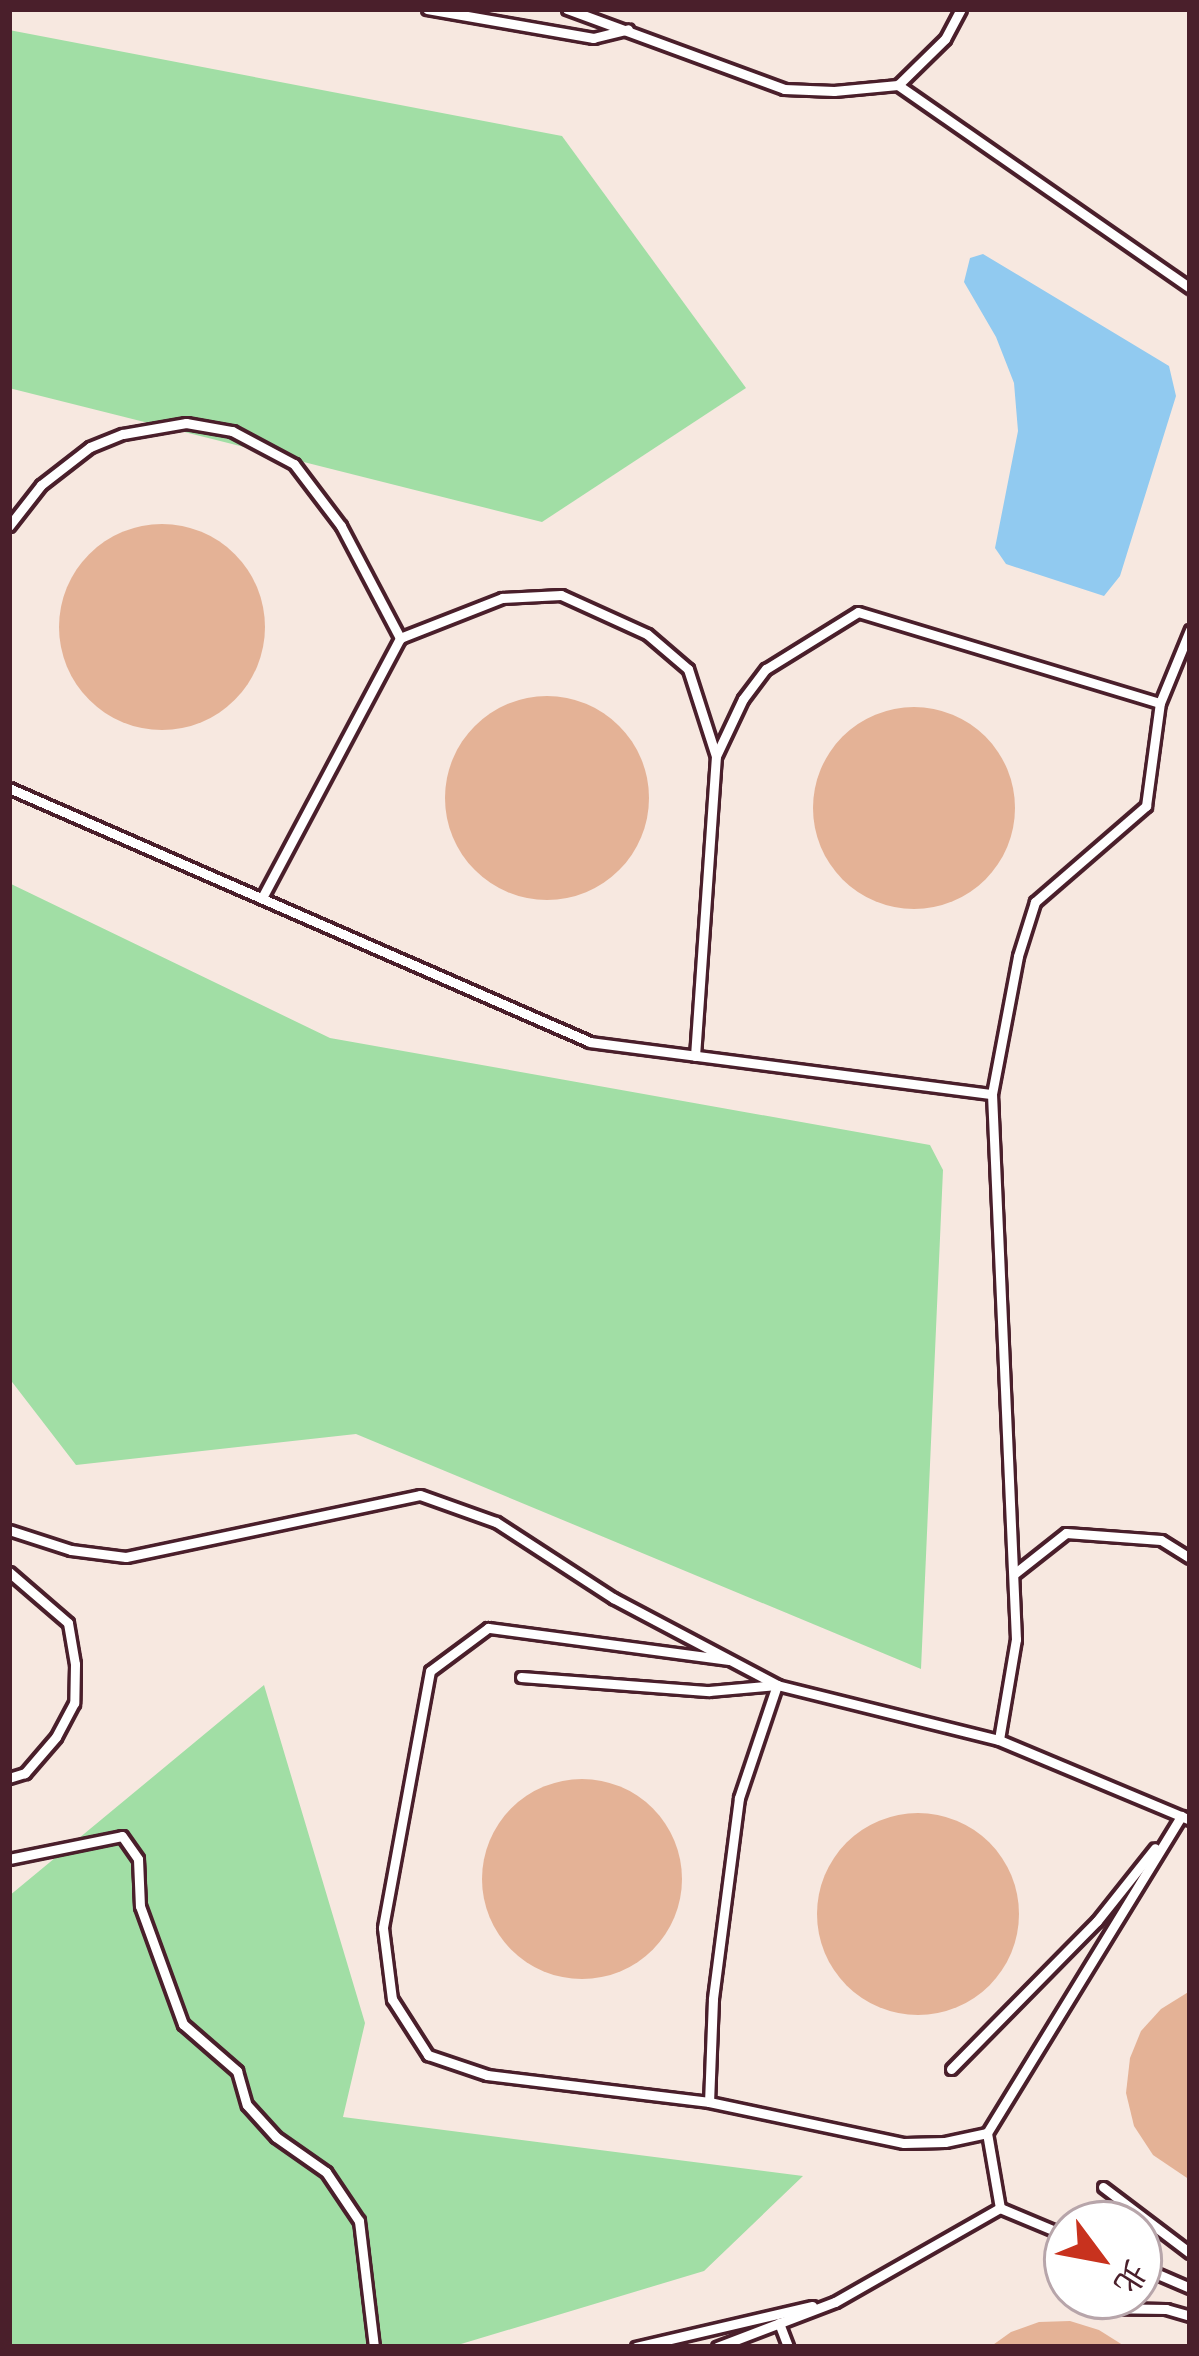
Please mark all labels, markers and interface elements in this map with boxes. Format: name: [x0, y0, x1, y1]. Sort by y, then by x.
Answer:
north arrow: [1043, 2200, 1163, 2320]
text: 北: [1106, 2253, 1157, 2302]

